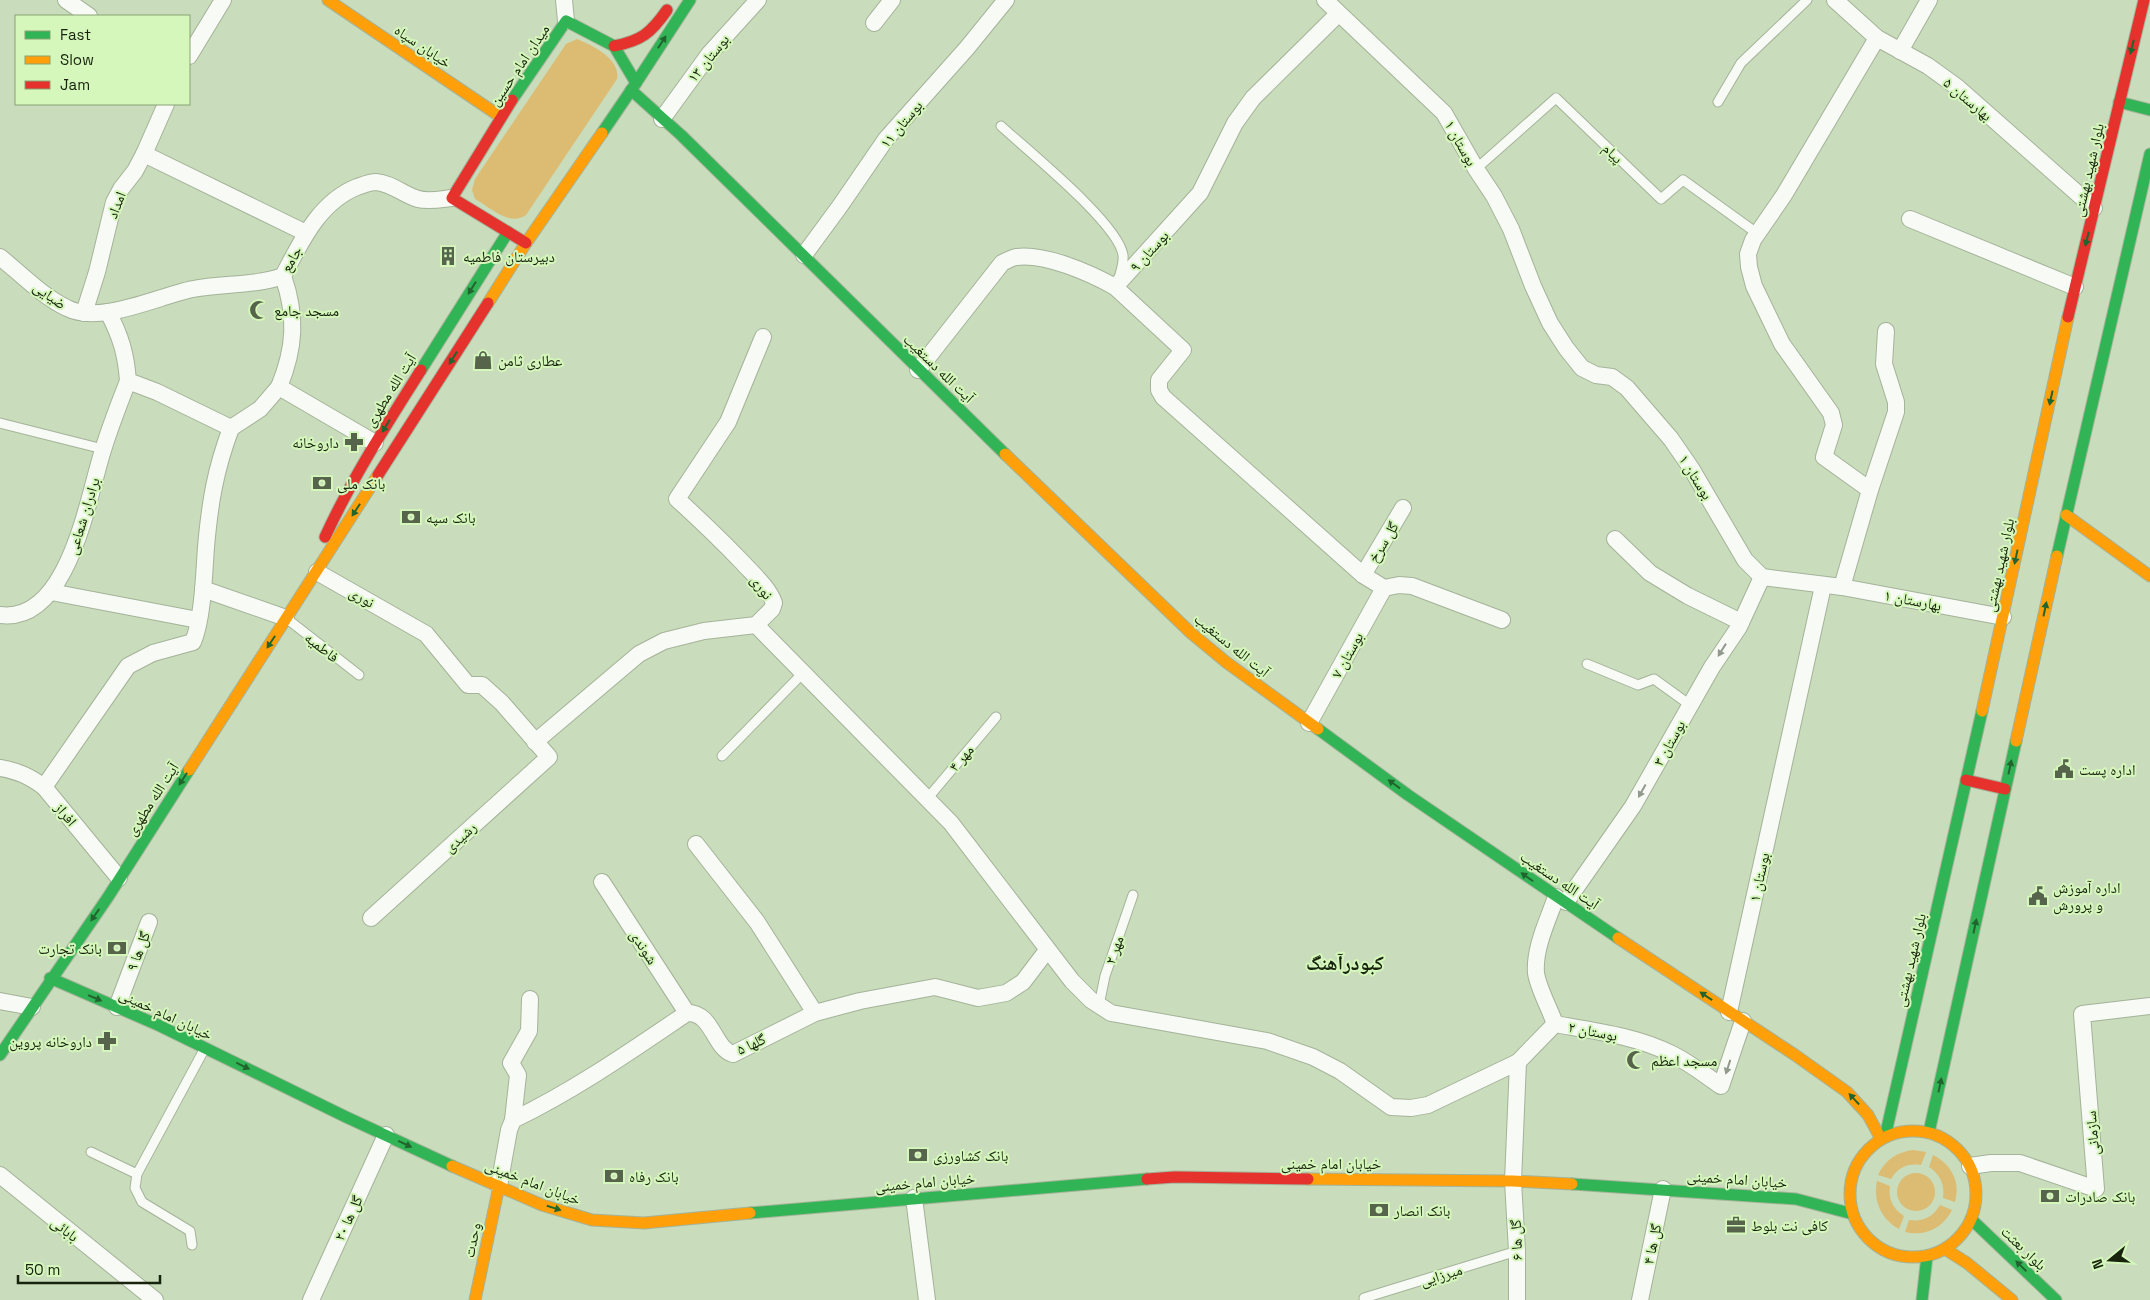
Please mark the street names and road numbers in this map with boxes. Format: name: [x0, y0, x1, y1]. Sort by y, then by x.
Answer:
street label: خیابان سپاه: [390, 20, 455, 73]
street label: میدان امام حسین: [485, 20, 554, 110]
street label: بوستان ۱۳: [683, 30, 734, 87]
street label: بهارستان ۵: [1939, 73, 1996, 126]
street label: بوستان ۱۱: [876, 96, 927, 152]
street label: بوستان ۱: [1440, 117, 1481, 170]
street label: بلوار شهید بهشتی: [2068, 121, 2109, 219]
street label: پیام: [1598, 139, 1627, 168]
street label: امداد: [102, 189, 130, 221]
street label: بوستان ۹: [1125, 226, 1173, 276]
street label: جامع: [276, 242, 307, 276]
street label: ضیایی: [29, 277, 70, 314]
street label: آیت الله دستغیب: [900, 329, 979, 407]
street label: آیت الله مطهری: [360, 349, 422, 431]
street label: بوستان ۱: [1674, 451, 1717, 504]
street label: برادران شعاعی: [62, 475, 105, 557]
street label: بلوار شهید بهشتی: [1980, 516, 2019, 614]
street label: گل سرخ: [1363, 518, 1404, 566]
street label: نوری: [746, 571, 777, 604]
street label: نوری: [345, 582, 378, 613]
street label: بهارستان ۱: [1883, 585, 1943, 616]
street label: آیت الله دستغیب: [1191, 609, 1274, 682]
street label: فاطمیه: [301, 628, 343, 666]
street label: بوستان ۷: [1327, 629, 1368, 682]
street label: بوستان ۳: [1649, 717, 1690, 770]
street label: مهر ۴: [944, 741, 978, 775]
street label: آیت الله مطهری: [121, 758, 184, 840]
street label: افراز: [50, 797, 81, 830]
street label: رشیدی: [440, 817, 481, 857]
street label: آیت الله دستغیب: [1517, 847, 1604, 914]
street label: بوستان ۱: [1745, 851, 1774, 903]
street label: بلوار شهید بهشتی: [1890, 911, 1931, 1009]
street label: شوندی: [625, 926, 662, 969]
street label: گل ها ۹: [122, 928, 155, 974]
street label: مهر ۲: [1100, 933, 1128, 967]
street label: خیابان امام خمینی: [116, 984, 216, 1045]
street label: بوستان ۲: [1567, 1017, 1619, 1046]
street label: گلها ۵: [733, 1029, 769, 1059]
street label: سازمانی: [2081, 1110, 2104, 1156]
street label: خیابان امام خمینی: [1281, 1154, 1382, 1174]
street label: خیابان امام خمینی: [482, 1155, 584, 1210]
street label: خیابان امام خمینی: [1686, 1166, 1788, 1193]
street label: خیابان امام خمینی: [874, 1168, 976, 1197]
street label: گل ها ۲۰: [329, 1192, 368, 1244]
street label: بابائی: [47, 1212, 83, 1247]
street label: گل ها ۶: [1506, 1219, 1527, 1261]
street label: وحدت: [459, 1221, 485, 1259]
street label: گل ها ۴: [1638, 1222, 1667, 1266]
street label: بلوار بعثت: [1997, 1222, 2051, 1274]
street label: میرزایی: [1418, 1260, 1465, 1291]

